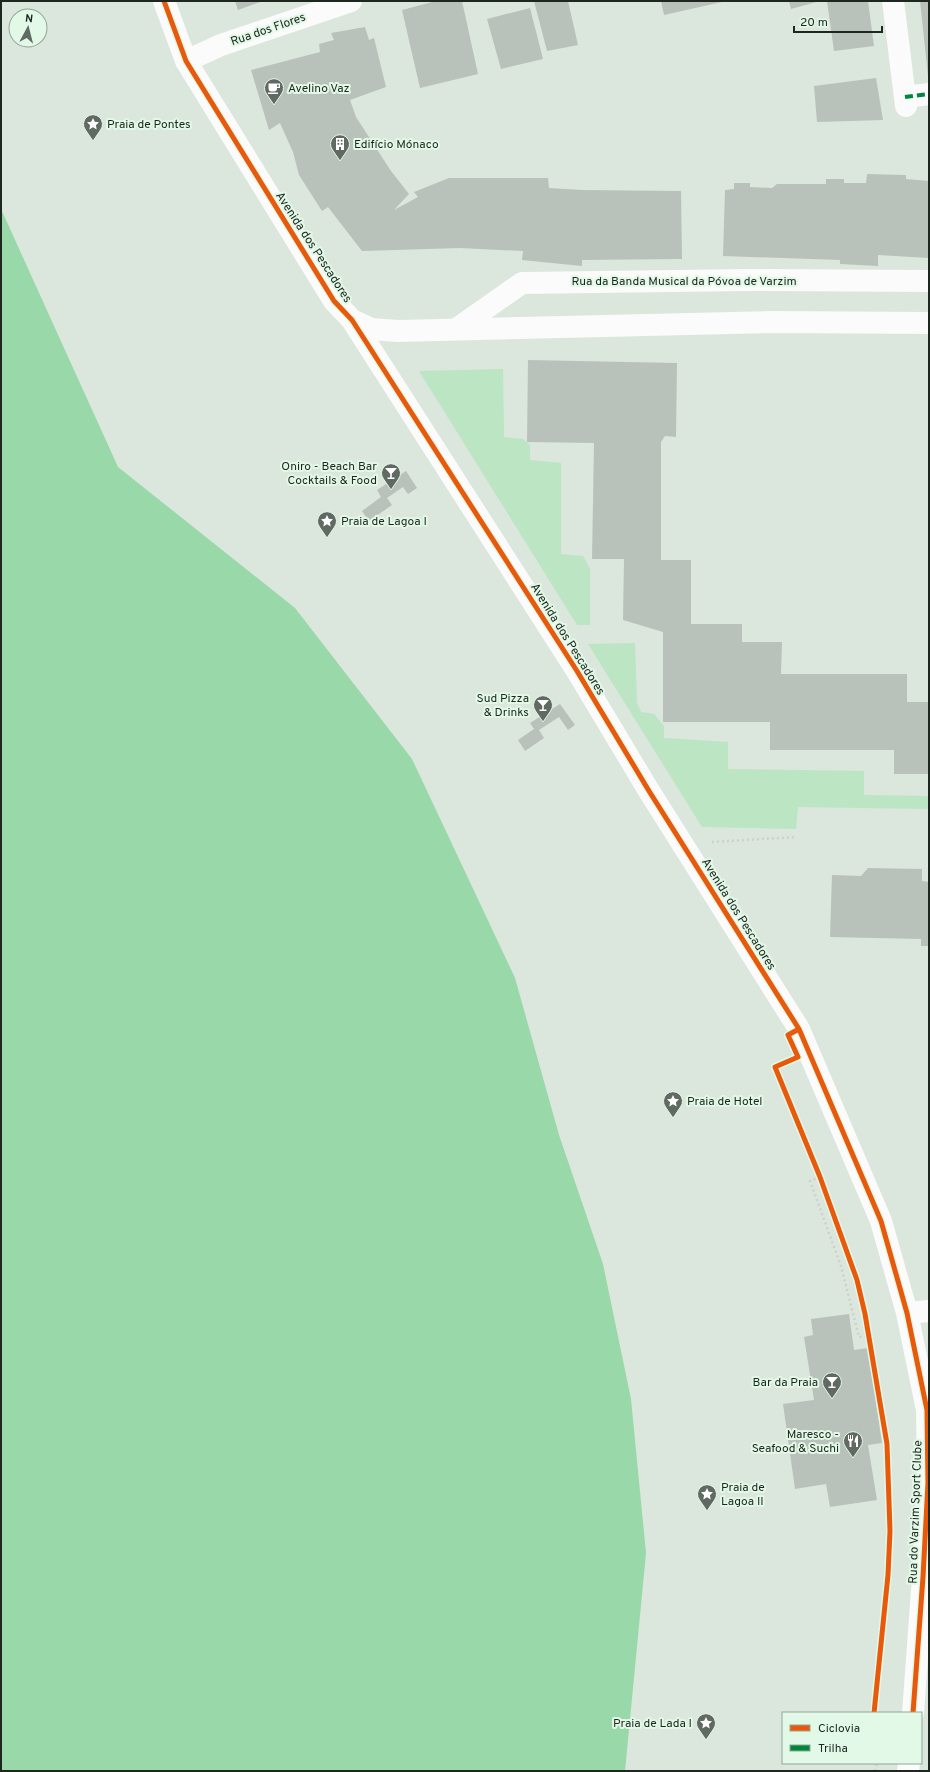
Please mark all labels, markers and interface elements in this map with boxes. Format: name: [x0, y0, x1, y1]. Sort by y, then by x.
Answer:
north arrow: [8, 8, 48, 48]
scale bar: [794, 8, 882, 34]
street label: Rua dos Flores: [229, 10, 308, 50]
text: N: [24, 12, 34, 26]
text: 20 m: [800, 15, 828, 31]
cafe icon: Avelino Vaz: [263, 77, 285, 105]
place label: Avelino Vaz: [288, 81, 350, 97]
place icon: Praia de Pontes: [82, 113, 104, 141]
place label: Praia de Pontes: [107, 117, 191, 133]
building icon: Edifício Mónaco: [329, 133, 351, 161]
place label: Edifício Mónaco: [354, 137, 439, 153]
street label: Avenida dos Pescadores: [271, 189, 355, 306]
street label: Rua da Banda Musical da Póvoa de Varzim: [571, 274, 797, 290]
place label: Oniro - Beach Bar Cocktails & Food: [281, 459, 377, 489]
bar icon: Oniro - Beach Bar Cocktails & Food: [380, 462, 402, 490]
place icon: Praia de Lagoa I: [316, 510, 338, 538]
place label: Praia de Lagoa I: [341, 514, 427, 530]
street label: Avenida dos Pescadores: [526, 581, 608, 699]
place label: Sud Pizza & Drinks: [477, 691, 529, 721]
bar icon: Sud Pizza & Drinks: [532, 694, 554, 722]
street label: Avenida dos Pescadores: [697, 856, 779, 974]
place icon: Praia de Hotel: [662, 1090, 684, 1118]
place label: Praia de Hotel: [687, 1094, 763, 1110]
bar icon: Bar da Praia: [821, 1371, 843, 1399]
place label: Bar da Praia: [753, 1375, 818, 1391]
place label: Maresco - Seafood & Suchi: [752, 1427, 839, 1457]
restaurant icon: Maresco - Seafood & Suchi: [842, 1430, 864, 1458]
street label: Rua do Varzim Sport Clube: [905, 1440, 927, 1584]
place label: Praia de Lagoa II: [721, 1480, 765, 1510]
place icon: Praia de Lagoa II: [696, 1483, 718, 1511]
place icon: Praia de Lada I: [695, 1712, 717, 1740]
legend: [782, 1712, 922, 1764]
place label: Praia de Lada I: [613, 1716, 692, 1732]
text: Ciclovia: [818, 1721, 860, 1737]
text: Trilha: [818, 1741, 848, 1757]

